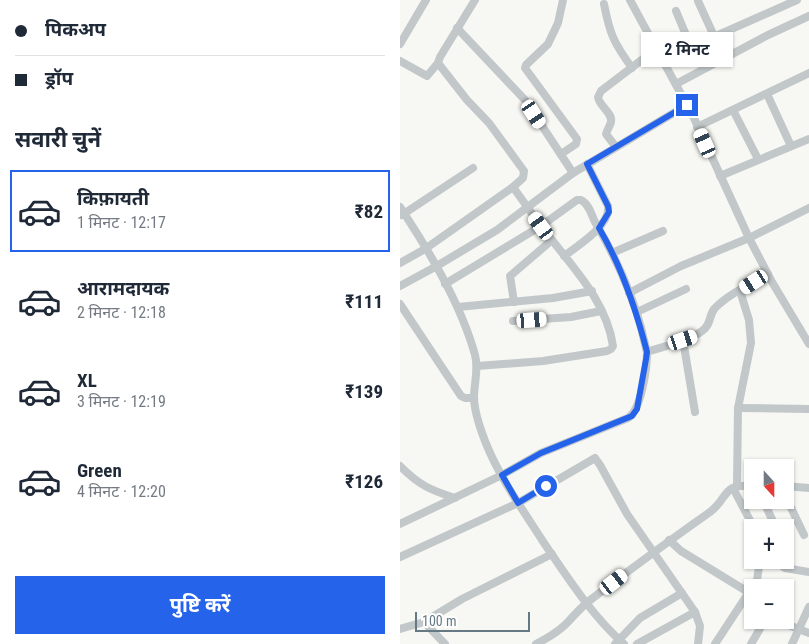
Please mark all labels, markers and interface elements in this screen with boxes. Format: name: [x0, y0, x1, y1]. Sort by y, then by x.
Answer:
text: पिकअप: [45, 18, 106, 41]
callout: 2 मिनट: [641, 32, 733, 68]
text: 2 मिनट: [664, 40, 710, 59]
text: ड्रॉप: [45, 67, 73, 90]
route end: [676, 94, 698, 116]
car: [519, 97, 548, 131]
car: [692, 126, 717, 160]
text: सवारी चुनें: [15, 127, 101, 152]
text: किफ़ायती: [77, 187, 149, 210]
icon: car: [17, 189, 62, 234]
text: ₹82: [355, 200, 383, 223]
car: [526, 209, 555, 243]
text: 1 मिनट · 12:17: [77, 213, 166, 232]
car: [737, 268, 770, 296]
text: आरामदायक: [77, 277, 169, 300]
icon: car: [17, 279, 62, 324]
text: ₹111: [345, 290, 383, 313]
text: 2 मिनट · 12:18: [77, 303, 166, 322]
car: [516, 311, 547, 329]
car: [666, 328, 699, 352]
icon: car: [17, 369, 62, 414]
text: XL: [77, 369, 97, 392]
text: ₹139: [345, 380, 383, 403]
text: 3 मिनट · 12:19: [77, 392, 166, 411]
icon: car: [17, 459, 62, 504]
text: Green: [77, 459, 122, 482]
north arrow: [744, 459, 794, 509]
map controls: [744, 459, 794, 629]
text: ₹126: [345, 470, 383, 493]
route start: [535, 475, 557, 497]
text: 4 मिनट · 12:20: [77, 482, 166, 501]
button: +: [744, 519, 794, 569]
car: [597, 567, 630, 597]
button: पुष्टि करें: [15, 576, 385, 634]
button: −: [744, 579, 794, 629]
scale bar: [415, 609, 530, 632]
text: 100 m: [422, 613, 457, 629]

